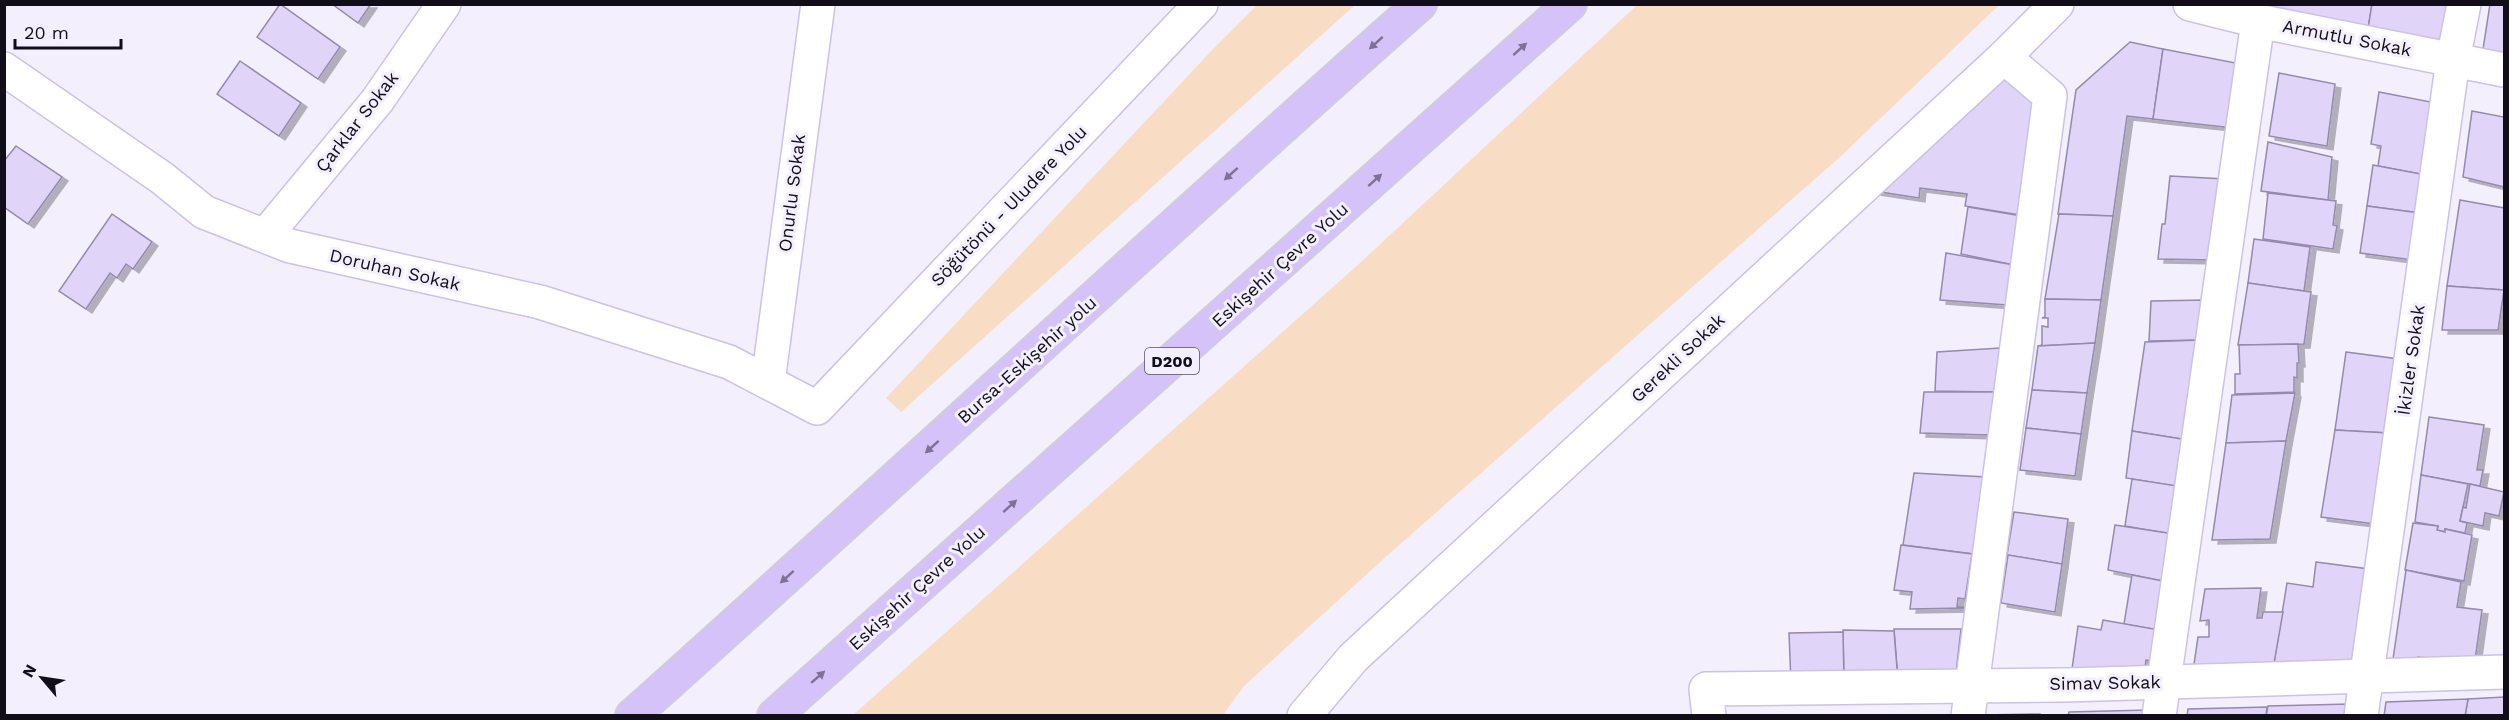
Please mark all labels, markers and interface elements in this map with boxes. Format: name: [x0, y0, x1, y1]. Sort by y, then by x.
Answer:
scale bar: [15, 12, 122, 50]
street label: Armutlu Sokak: [2281, 15, 2413, 60]
text: 20 m: [24, 22, 69, 43]
one-way arrow: [1369, 36, 1384, 49]
one-way arrow: [1512, 43, 1527, 56]
street label: Çarklar Sokak: [311, 67, 402, 176]
street label: Söğütönü - Uludere Yolu: [926, 121, 1091, 290]
street label: Onurlu Sokak: [774, 133, 809, 253]
one-way arrow: [1224, 167, 1239, 180]
one-way arrow: [1367, 174, 1382, 187]
street label: Eskişehir Çevre Yolu: [1207, 198, 1352, 331]
street label: Doruhan Sokak: [328, 244, 463, 295]
street label: Bursa-Eskişehir yolu: [953, 292, 1100, 427]
street label: İkizler Sokak: [2392, 303, 2429, 417]
street label: Gerekli Sokak: [1627, 309, 1729, 406]
road number: D200: [1145, 348, 1199, 374]
one-way arrow: [925, 440, 940, 453]
one-way arrow: [1003, 499, 1018, 513]
street label: Eskişehir Çevre Yolu: [844, 521, 989, 654]
one-way arrow: [780, 570, 795, 583]
north arrow: [12, 648, 72, 708]
text: N: [18, 661, 41, 681]
one-way arrow: [810, 670, 825, 684]
street label: Simav Sokak: [2049, 671, 2161, 694]

